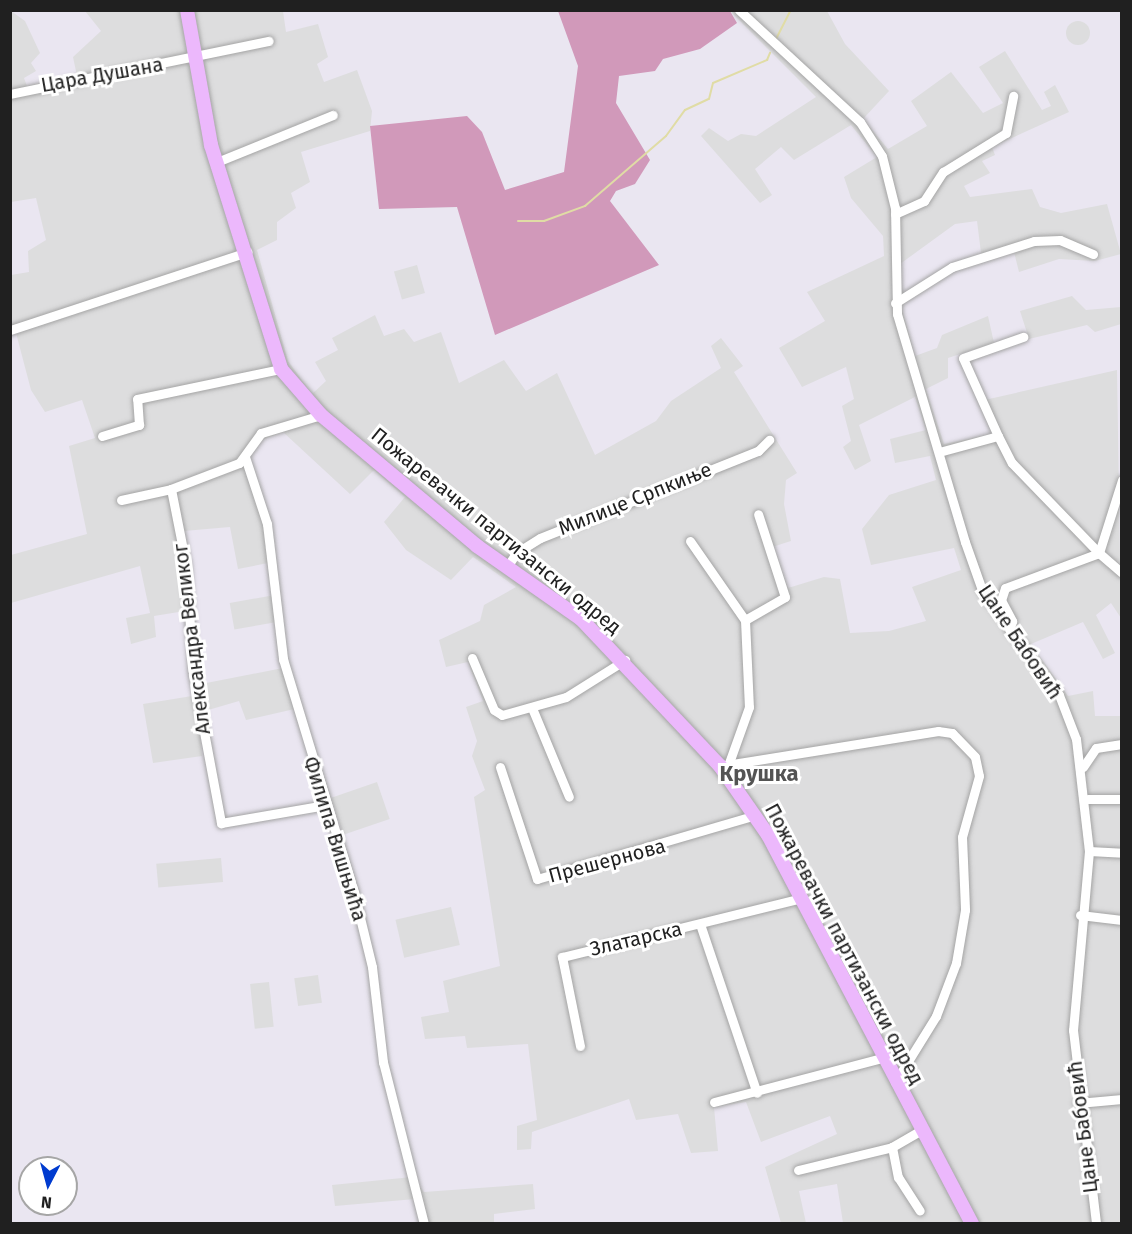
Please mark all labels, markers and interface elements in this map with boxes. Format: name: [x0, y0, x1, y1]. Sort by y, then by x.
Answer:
street label: Цара Душана: [39, 52, 165, 98]
street label: Пожаревачки партизански одред: [366, 423, 626, 639]
street label: Милице Српкиње: [555, 457, 715, 541]
street label: Александра Великог: [168, 542, 216, 736]
street label: Цане Бабовић: [973, 580, 1067, 704]
street label: Филипа Вишњића: [299, 754, 371, 924]
district label: Крушка: [719, 761, 799, 787]
street label: Пожаревачки партизански одред: [760, 799, 928, 1089]
street label: Прешернова: [546, 834, 668, 888]
street label: Златарска: [588, 917, 684, 961]
street label: Цане Бабовић: [1063, 1059, 1103, 1195]
north arrow: [18, 1156, 78, 1216]
text: N: [40, 1192, 53, 1212]

